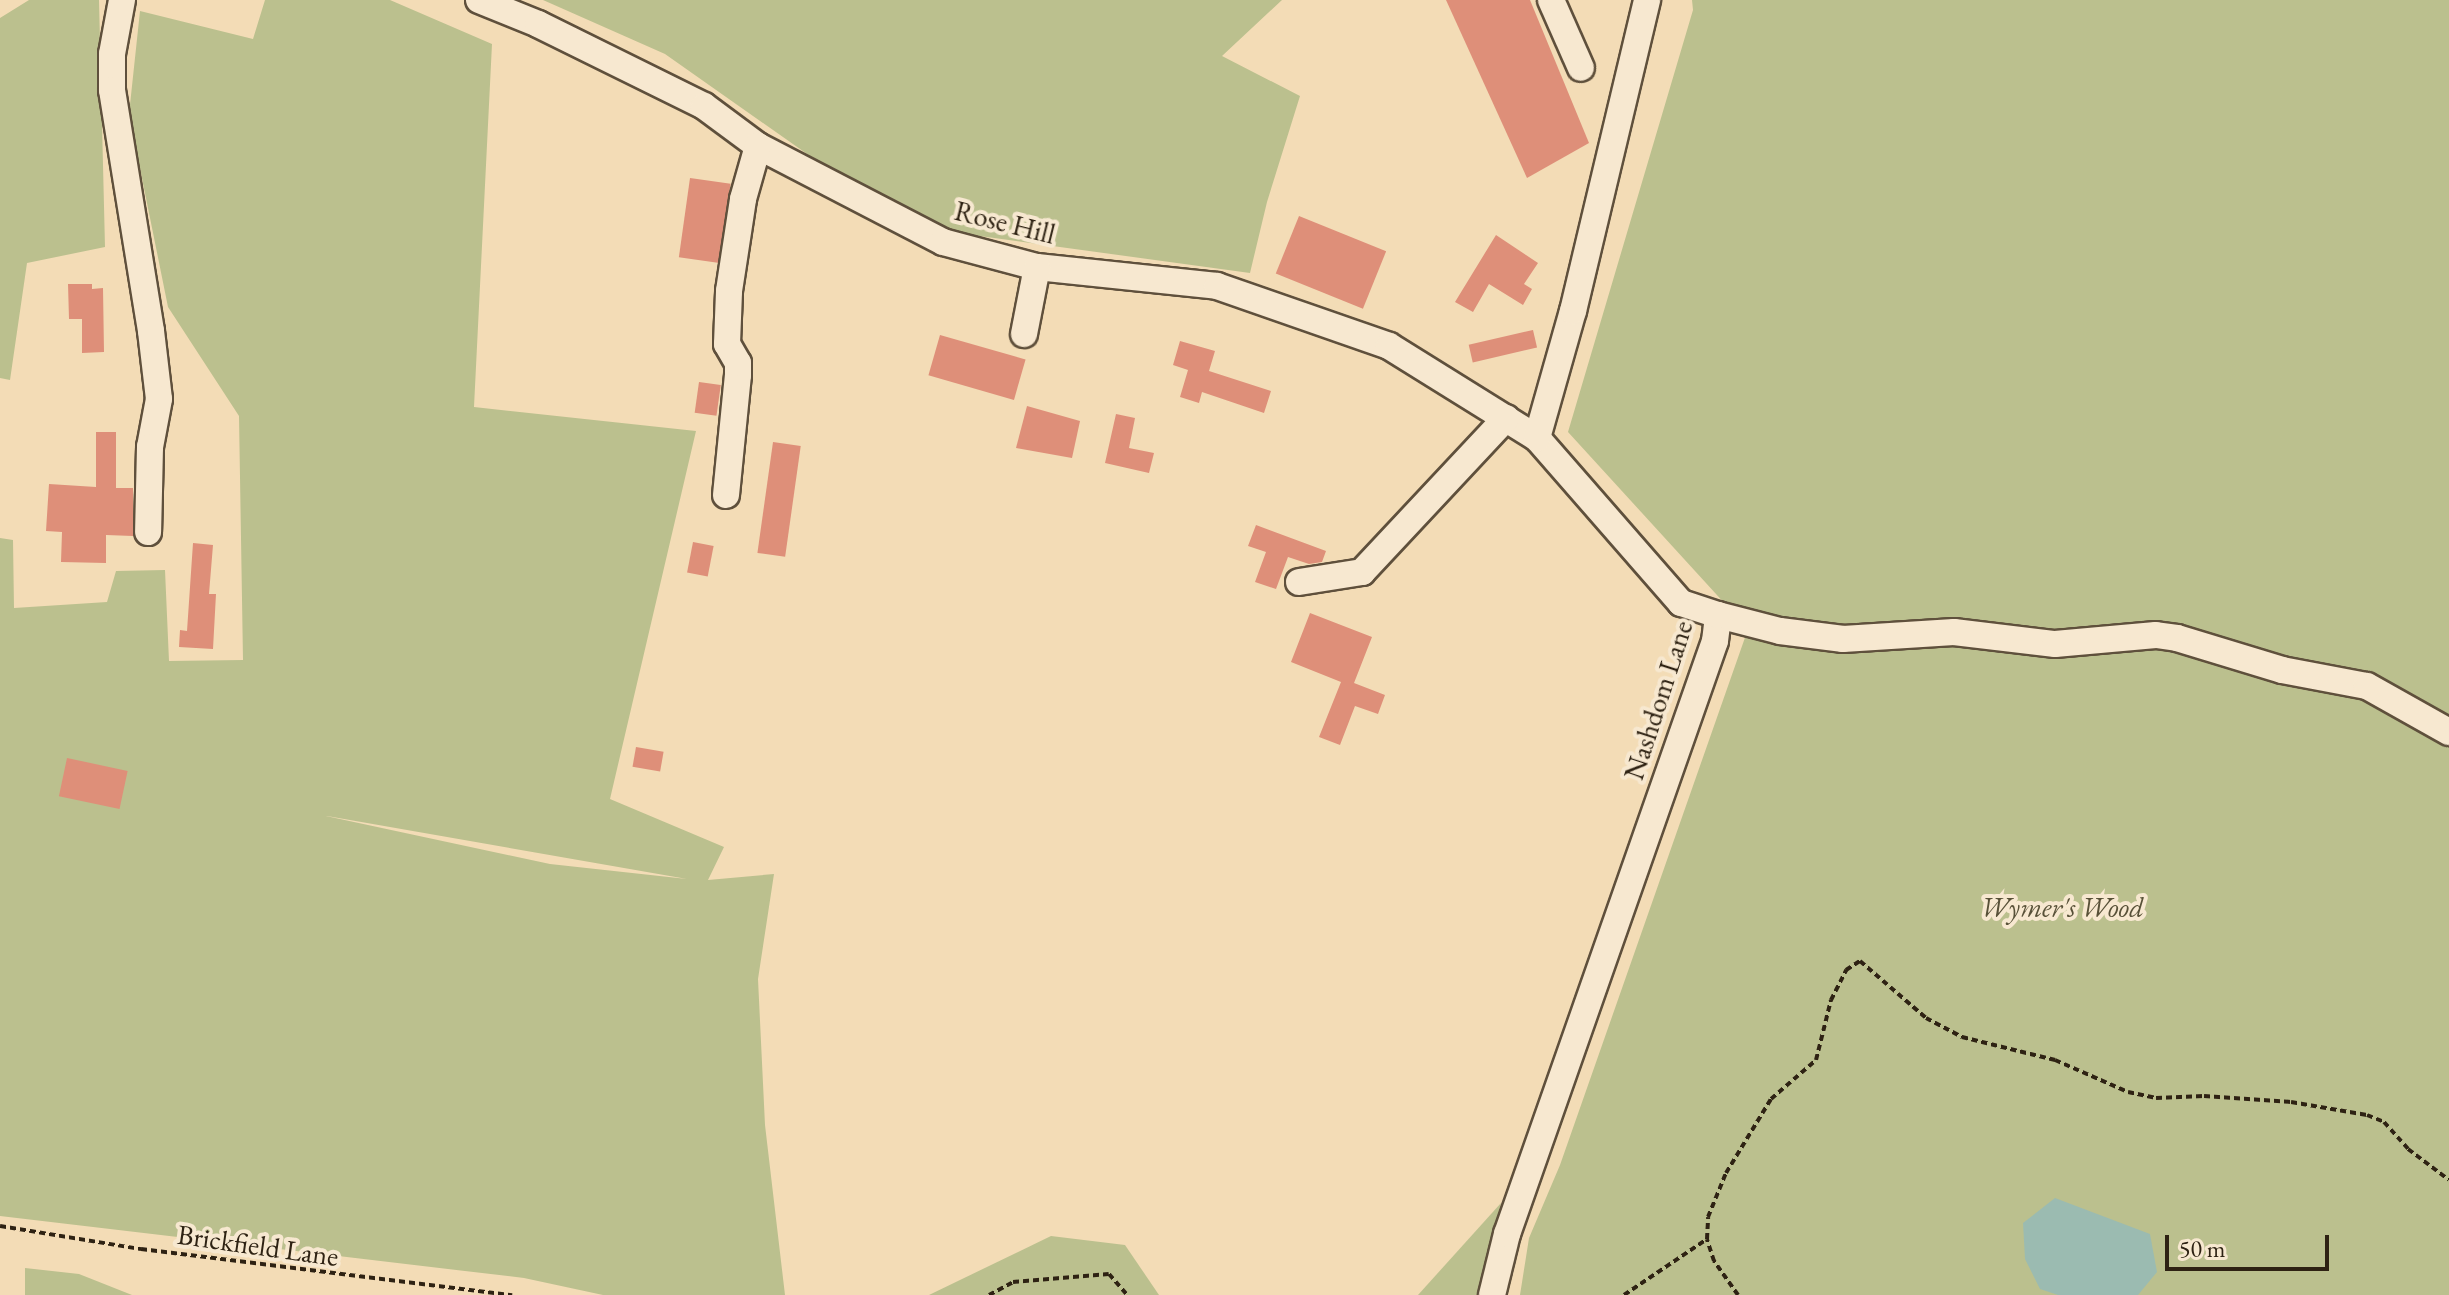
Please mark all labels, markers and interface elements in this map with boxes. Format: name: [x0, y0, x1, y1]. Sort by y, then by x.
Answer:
street label: Rose Hill: [951, 193, 1059, 251]
street label: Nashdom Lane: [1616, 616, 1700, 784]
park label: Wymer's Wood: [1980, 890, 2144, 924]
street label: Brickfield Lane: [175, 1217, 341, 1273]
scale bar: [2169, 1219, 2333, 1269]
text: 50 m: [2179, 1233, 2226, 1264]

